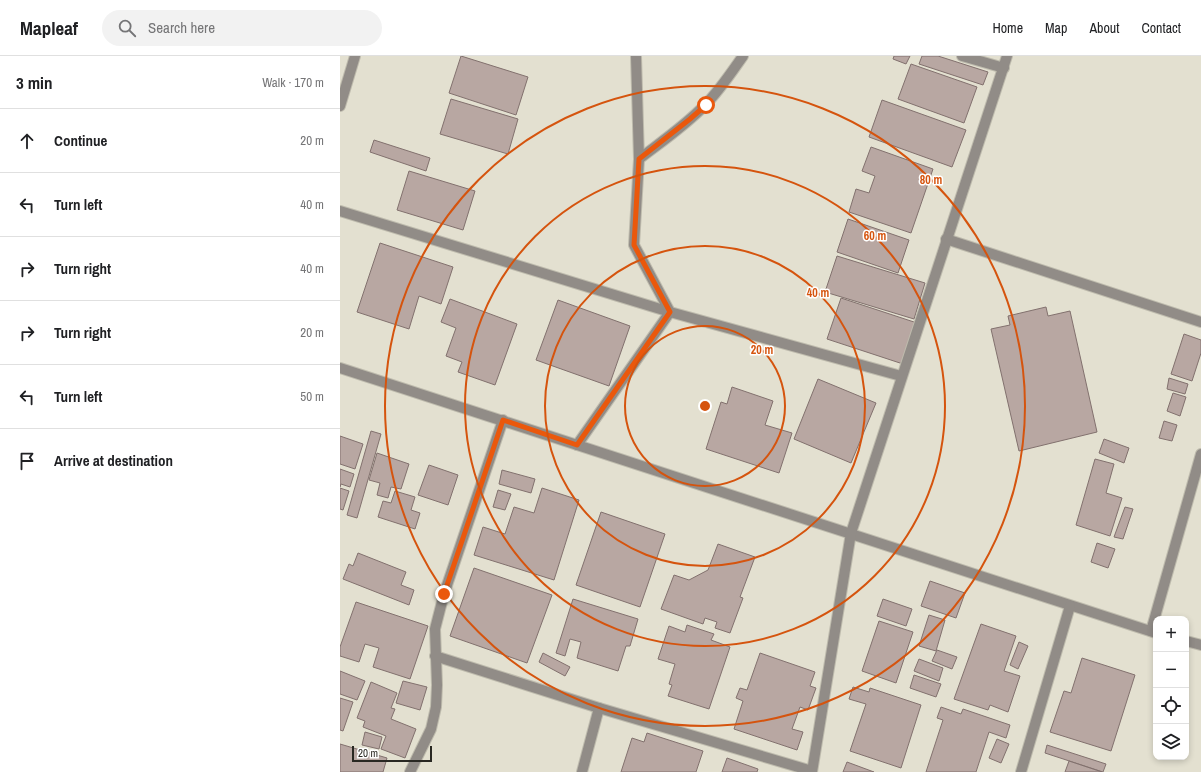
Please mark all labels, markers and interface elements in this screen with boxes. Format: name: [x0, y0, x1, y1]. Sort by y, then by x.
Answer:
search box: [102, 10, 382, 46]
text: Mapleaf: [20, 15, 78, 41]
icon: search: [116, 17, 138, 39]
text: Search here: [148, 17, 215, 38]
text: Home: [992, 19, 1023, 37]
text: Map: [1045, 19, 1067, 37]
text: About: [1089, 19, 1119, 37]
text: Contact: [1141, 19, 1181, 37]
text: 3 min: [16, 71, 52, 94]
text: Walk · 170 m: [262, 74, 324, 91]
route start: [697, 96, 715, 114]
icon: ahead: [16, 130, 38, 152]
text: Continue: [54, 130, 107, 151]
text: 20 m: [300, 132, 324, 149]
text: 80 m: [920, 172, 942, 188]
icon: left: [16, 194, 38, 216]
text: Turn left: [54, 194, 102, 215]
text: 40 m: [300, 196, 324, 213]
text: 60 m: [864, 228, 886, 244]
icon: right: [16, 258, 38, 280]
text: Turn right: [54, 258, 111, 279]
text: 40 m: [300, 260, 324, 277]
text: 40 m: [807, 285, 829, 301]
icon: right: [16, 322, 38, 344]
text: Turn right: [54, 322, 111, 343]
text: 20 m: [300, 324, 324, 341]
text: 20 m: [751, 342, 773, 358]
icon: left: [16, 386, 38, 408]
text: Turn left: [54, 386, 102, 407]
text: 50 m: [300, 388, 324, 405]
centre of rings: [698, 399, 712, 413]
icon: arrive: [16, 450, 38, 472]
text: Arrive at destination: [54, 450, 173, 471]
route end: [435, 585, 453, 603]
map controls: [1153, 616, 1189, 760]
button: +: [1153, 616, 1189, 652]
button: −: [1153, 652, 1189, 688]
button: locate: [1153, 688, 1189, 724]
button: layers: [1153, 724, 1189, 760]
scale bar: [352, 744, 432, 763]
text: 20 m: [358, 746, 378, 760]

